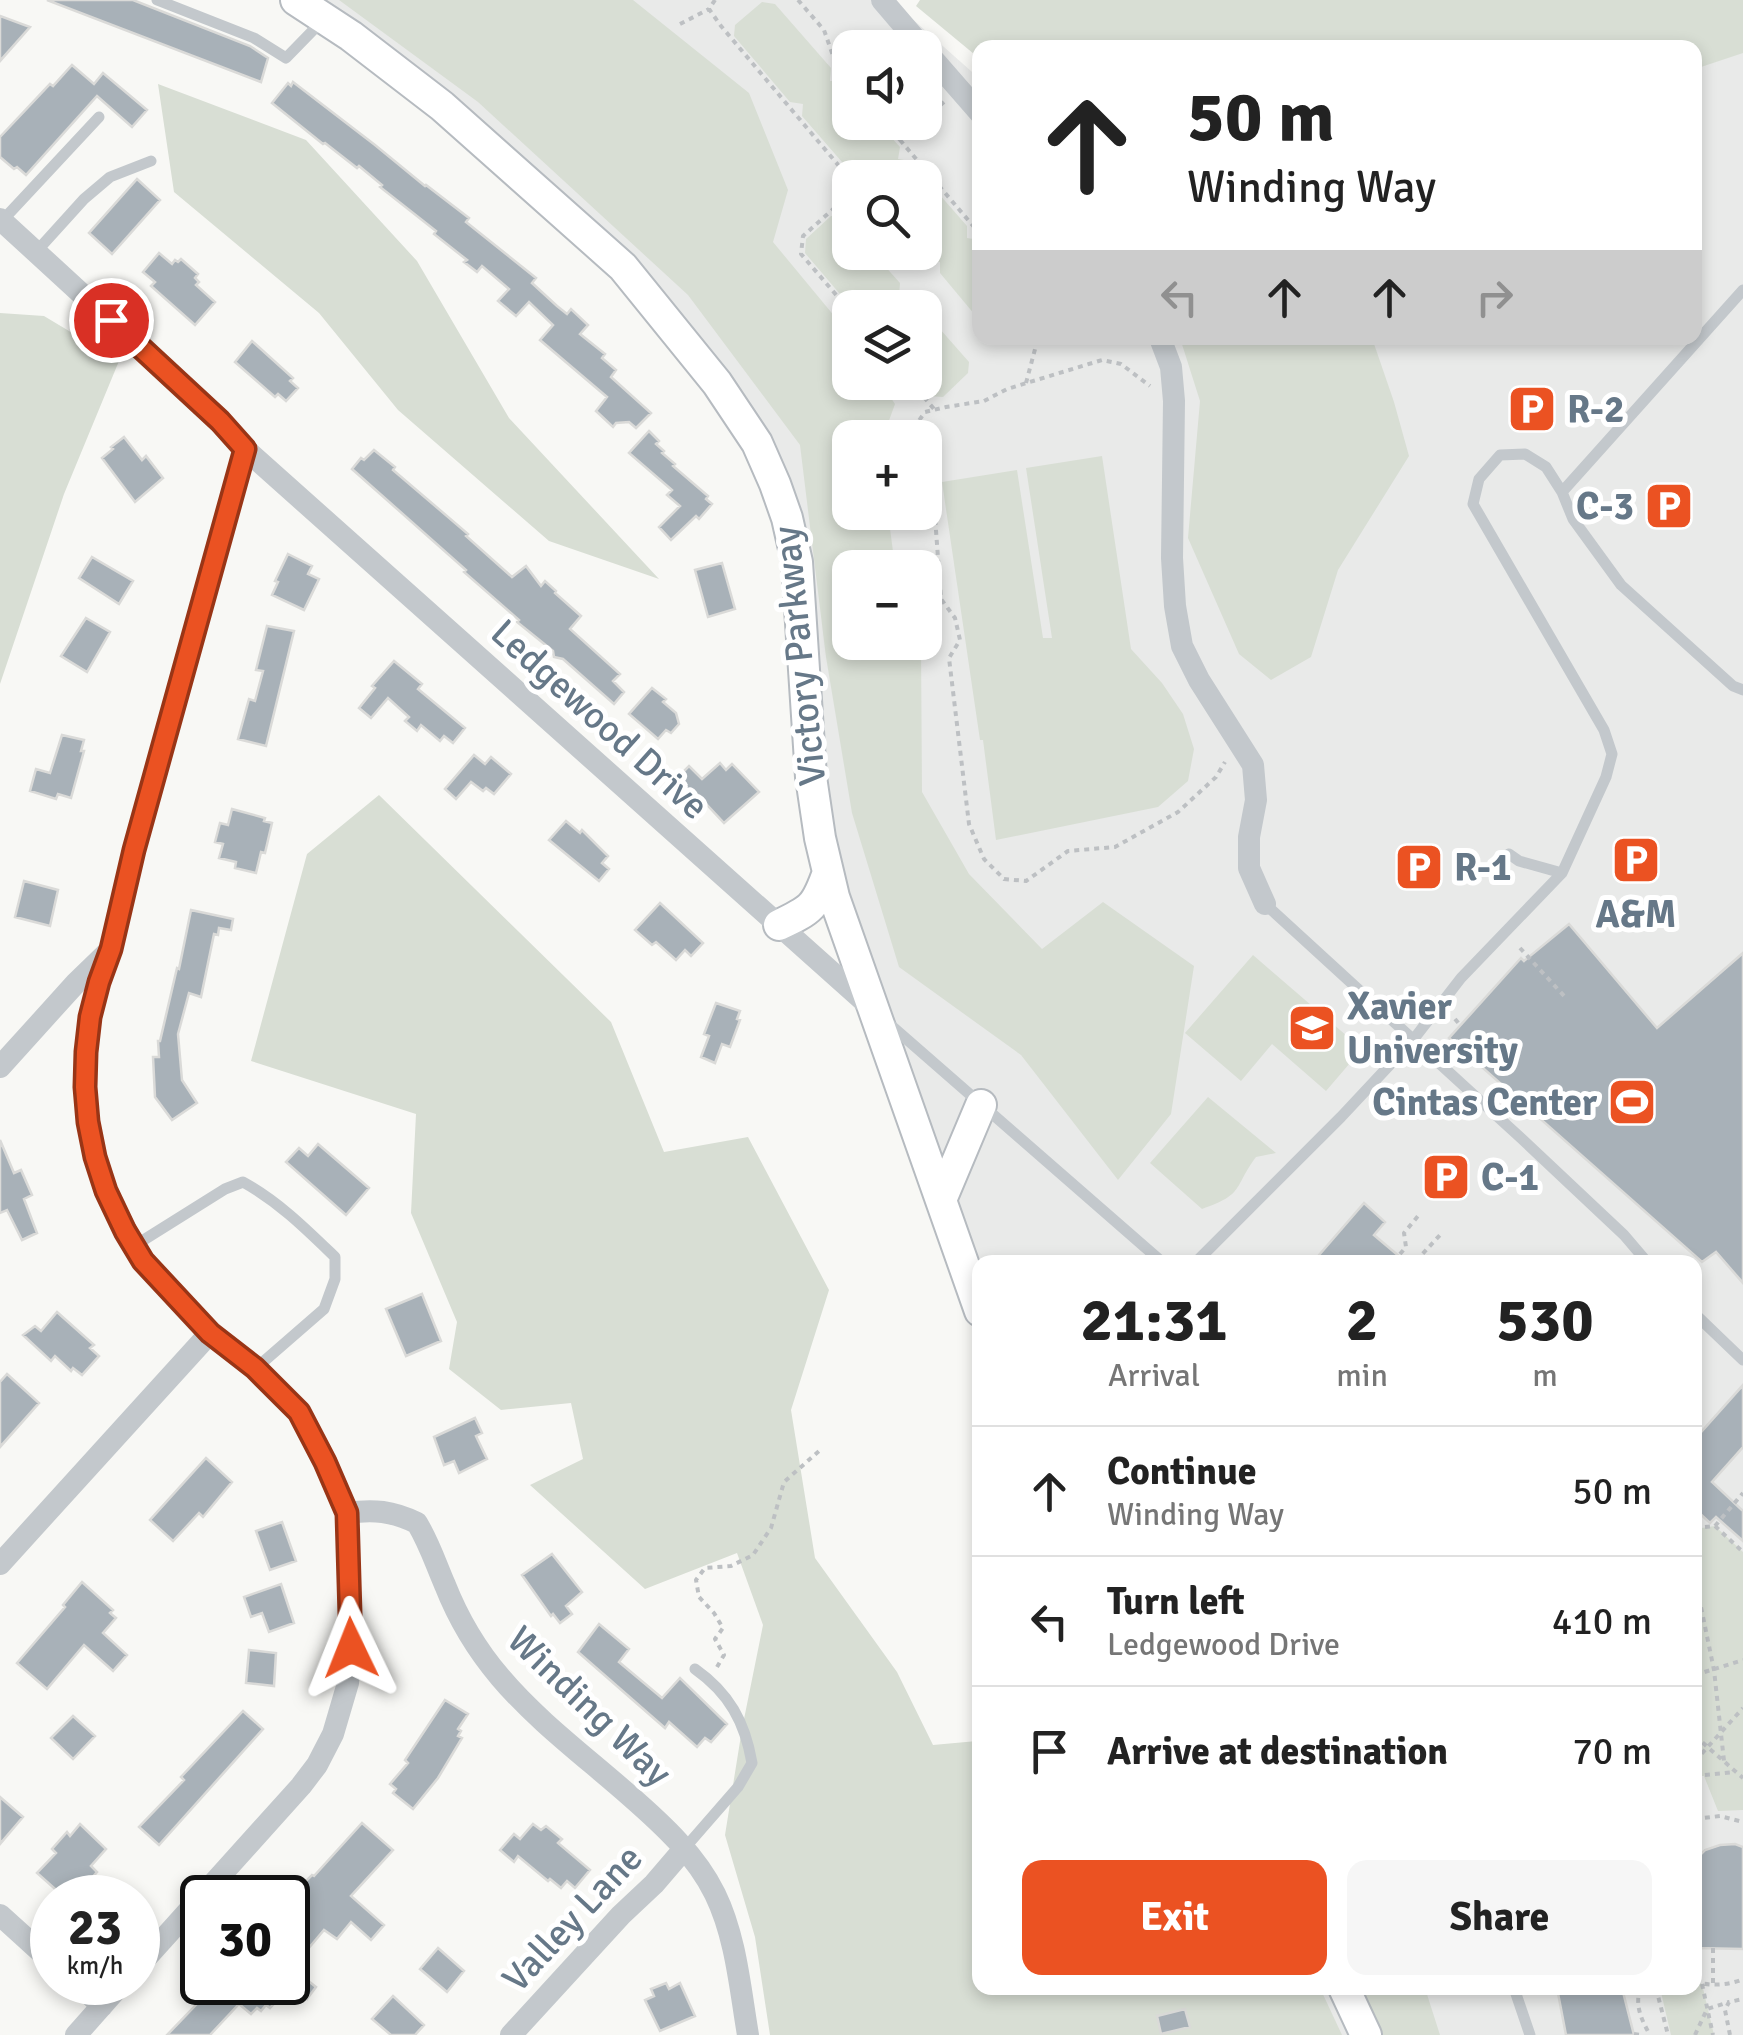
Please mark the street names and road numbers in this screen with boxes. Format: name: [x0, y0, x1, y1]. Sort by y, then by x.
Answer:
street label: Victory Parkway: [762, 524, 836, 788]
street label: Ledgewood Drive: [481, 609, 718, 829]
street label: Winding Way: [498, 1616, 682, 1796]
street label: Valley Lane: [492, 1835, 652, 2002]

